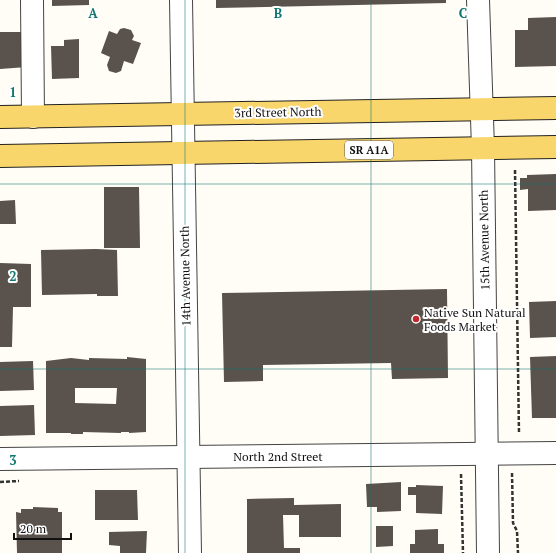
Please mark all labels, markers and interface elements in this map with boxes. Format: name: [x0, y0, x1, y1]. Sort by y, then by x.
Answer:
text: A: [88, 4, 98, 22]
text: B: [274, 4, 282, 22]
text: C: [459, 4, 467, 22]
text: 1: [9, 83, 17, 101]
street label: 3rd Street North: [234, 104, 322, 120]
road number: SR A1A: [345, 141, 393, 159]
street label: 15th Avenue North: [476, 190, 492, 290]
street label: 14th Avenue North: [177, 226, 193, 326]
text: 2: [9, 267, 17, 285]
place label: Native Sun Natural Foods Market: [424, 305, 526, 334]
marker: Native Sun Natural Foods Market: [411, 314, 421, 324]
street label: North 2nd Street: [233, 449, 323, 464]
text: 3: [9, 451, 17, 469]
scale bar: [14, 515, 71, 541]
text: 20 m: [20, 521, 47, 536]

